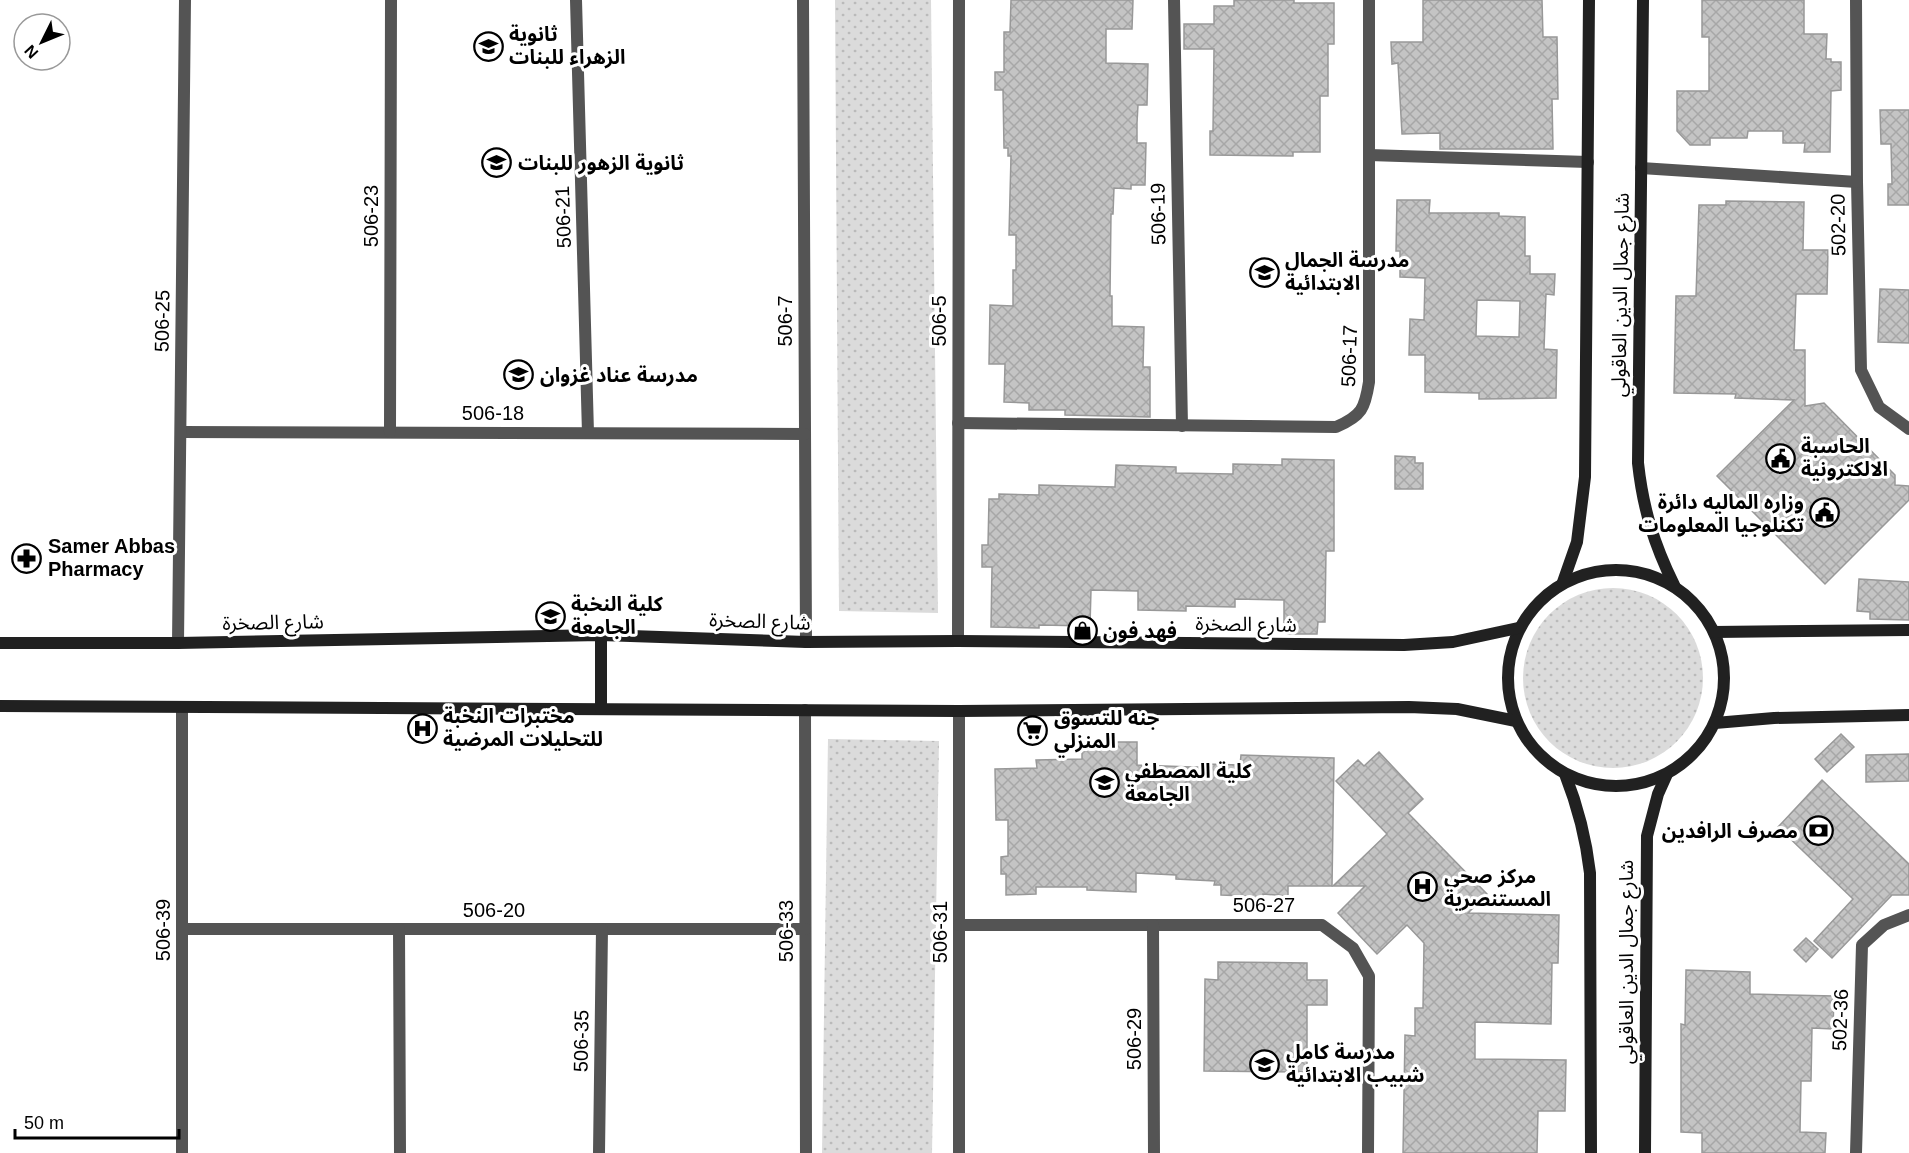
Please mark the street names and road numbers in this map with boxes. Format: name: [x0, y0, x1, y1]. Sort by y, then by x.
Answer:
street label: 506-19: [1146, 183, 1170, 245]
street label: 506-23: [360, 185, 382, 247]
street label: 506-21: [551, 185, 575, 249]
street label: شارع جمال الدين العاقولي: [1607, 193, 1637, 397]
street label: 502-20: [1826, 194, 1850, 256]
street label: 506-25: [150, 290, 174, 352]
street label: 506-7: [774, 295, 796, 347]
street label: 506-5: [928, 295, 950, 347]
street label: 506-17: [1337, 324, 1361, 388]
street label: 506-18: [462, 402, 524, 424]
street label: شارع الصخرة: [709, 608, 811, 638]
street label: شارع الصخرة: [222, 610, 324, 638]
street label: شارع الصخرة: [1195, 612, 1297, 640]
street label: شارع جمال الدين العاقولي: [1615, 860, 1642, 1064]
street label: 506-27: [1233, 894, 1295, 916]
street label: 506-39: [152, 899, 174, 961]
street label: 506-20: [463, 899, 525, 921]
street label: 506-33: [775, 900, 797, 962]
street label: 506-31: [929, 901, 951, 963]
street label: 502-36: [1828, 988, 1852, 1052]
street label: 506-29: [1123, 1008, 1145, 1070]
street label: 506-35: [569, 1010, 593, 1072]

